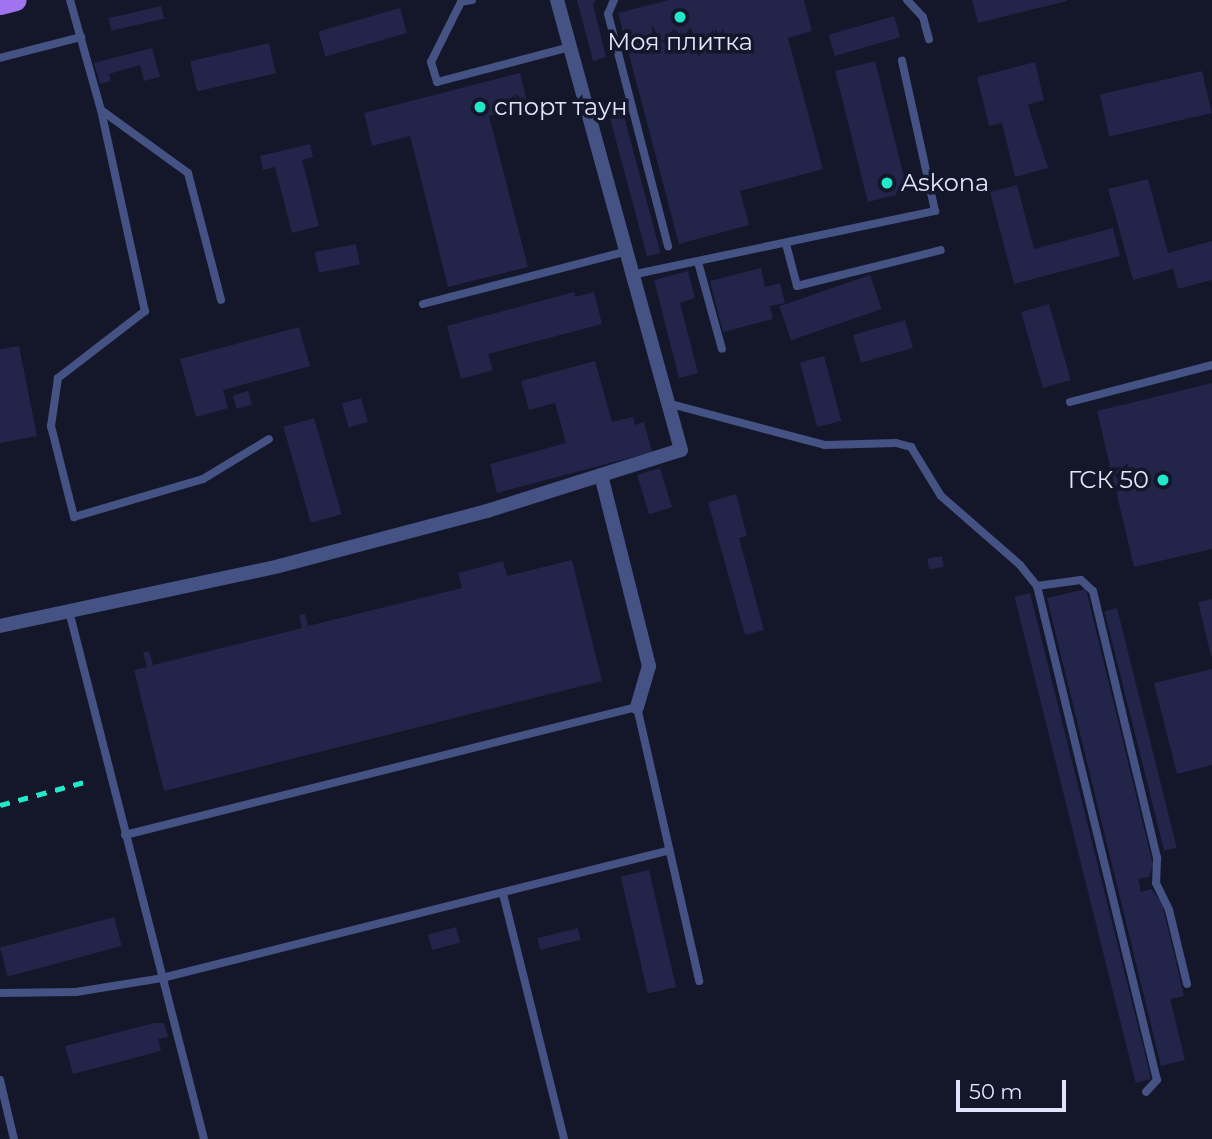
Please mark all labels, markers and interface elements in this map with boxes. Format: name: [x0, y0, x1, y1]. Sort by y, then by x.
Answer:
marker: Моя плитка: [672, 9, 688, 25]
place label: Моя плитка: [607, 28, 753, 56]
place label: спорт таун: [494, 93, 628, 121]
marker: спорт таун: [472, 99, 488, 115]
place label: Askona: [901, 169, 989, 197]
marker: Askona: [879, 175, 895, 191]
place label: ГСК 50: [1068, 466, 1149, 494]
marker: ГСК 50: [1155, 472, 1171, 488]
scale bar: [960, 1066, 1070, 1110]
text: 50 m: [969, 1079, 1023, 1104]

